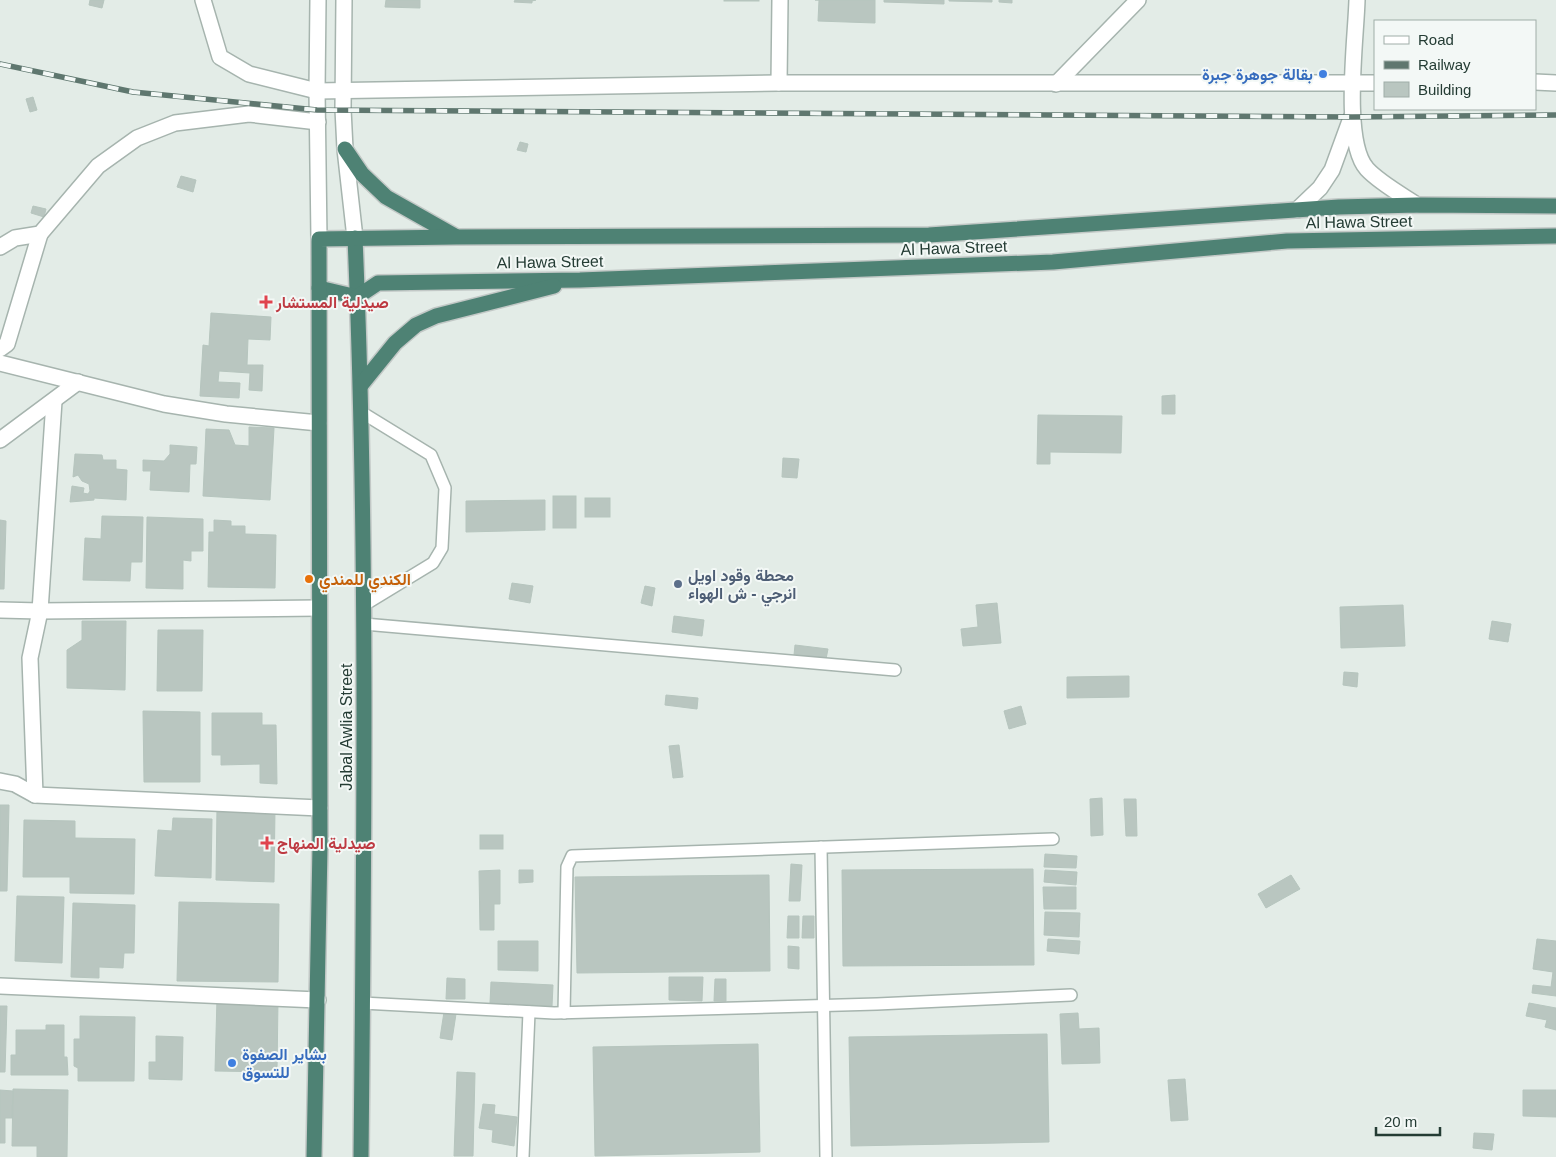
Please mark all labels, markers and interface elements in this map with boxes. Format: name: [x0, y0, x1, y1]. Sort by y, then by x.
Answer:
legend: [1374, 20, 1536, 110]
text: Road: [1418, 31, 1454, 48]
text: Railway: [1418, 56, 1471, 73]
place label: بقالة جوهرة جبرة: [1202, 66, 1313, 85]
marker: بقالة جوهرة جبرة: [1317, 68, 1329, 80]
text: Building: [1418, 81, 1471, 98]
street label: Al Hawa Street: [1306, 213, 1413, 231]
street label: Al Hawa Street: [900, 238, 1008, 258]
street label: Al Hawa Street: [497, 253, 604, 271]
place label: صيدلية المستشار: [275, 294, 389, 313]
marker: صيدلية المستشار: [260, 296, 272, 308]
place label: محطة وقود اويل انرجي - ش الهواء: [688, 567, 796, 607]
place label: الكندي للمندي: [319, 571, 411, 593]
marker: الكندي للمندي: [303, 573, 315, 585]
marker: محطة وقود اويل انرجي - ش الهواء: [672, 578, 684, 590]
street label: Jabal Awlia Street: [338, 663, 355, 790]
place label: صيدلية المنهاج: [277, 835, 376, 854]
marker: صيدلية المنهاج: [261, 837, 273, 849]
place label: بشاير الصفوة للتسوق: [242, 1046, 327, 1083]
marker: بشاير الصفوة للتسوق: [226, 1057, 238, 1069]
scale bar: [1376, 1104, 1440, 1136]
text: 20 m: [1384, 1113, 1417, 1130]

